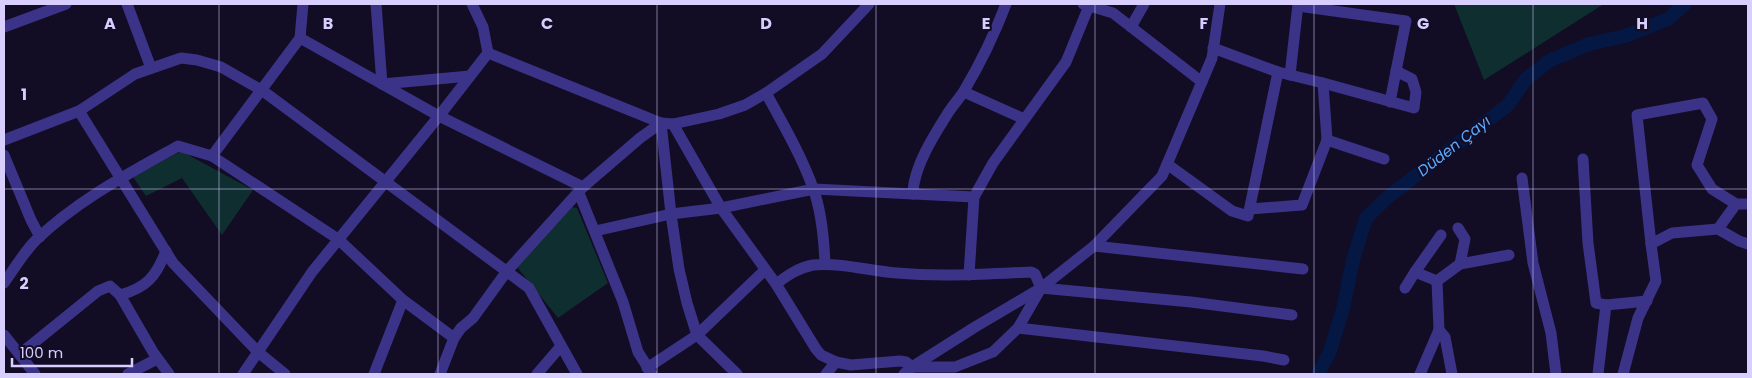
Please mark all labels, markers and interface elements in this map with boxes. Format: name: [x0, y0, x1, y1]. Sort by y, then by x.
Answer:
text: A: [104, 12, 116, 35]
text: B: [323, 12, 333, 35]
text: C: [541, 12, 553, 35]
text: D: [760, 12, 772, 35]
text: E: [982, 12, 990, 35]
text: F: [1200, 12, 1209, 35]
text: G: [1417, 12, 1429, 35]
text: H: [1636, 12, 1648, 35]
text: 1: [21, 83, 27, 106]
water label: Düden Çayı: [1413, 110, 1495, 181]
text: 2: [19, 272, 29, 295]
scale bar: [12, 336, 132, 368]
text: 100 m: [20, 342, 63, 363]

